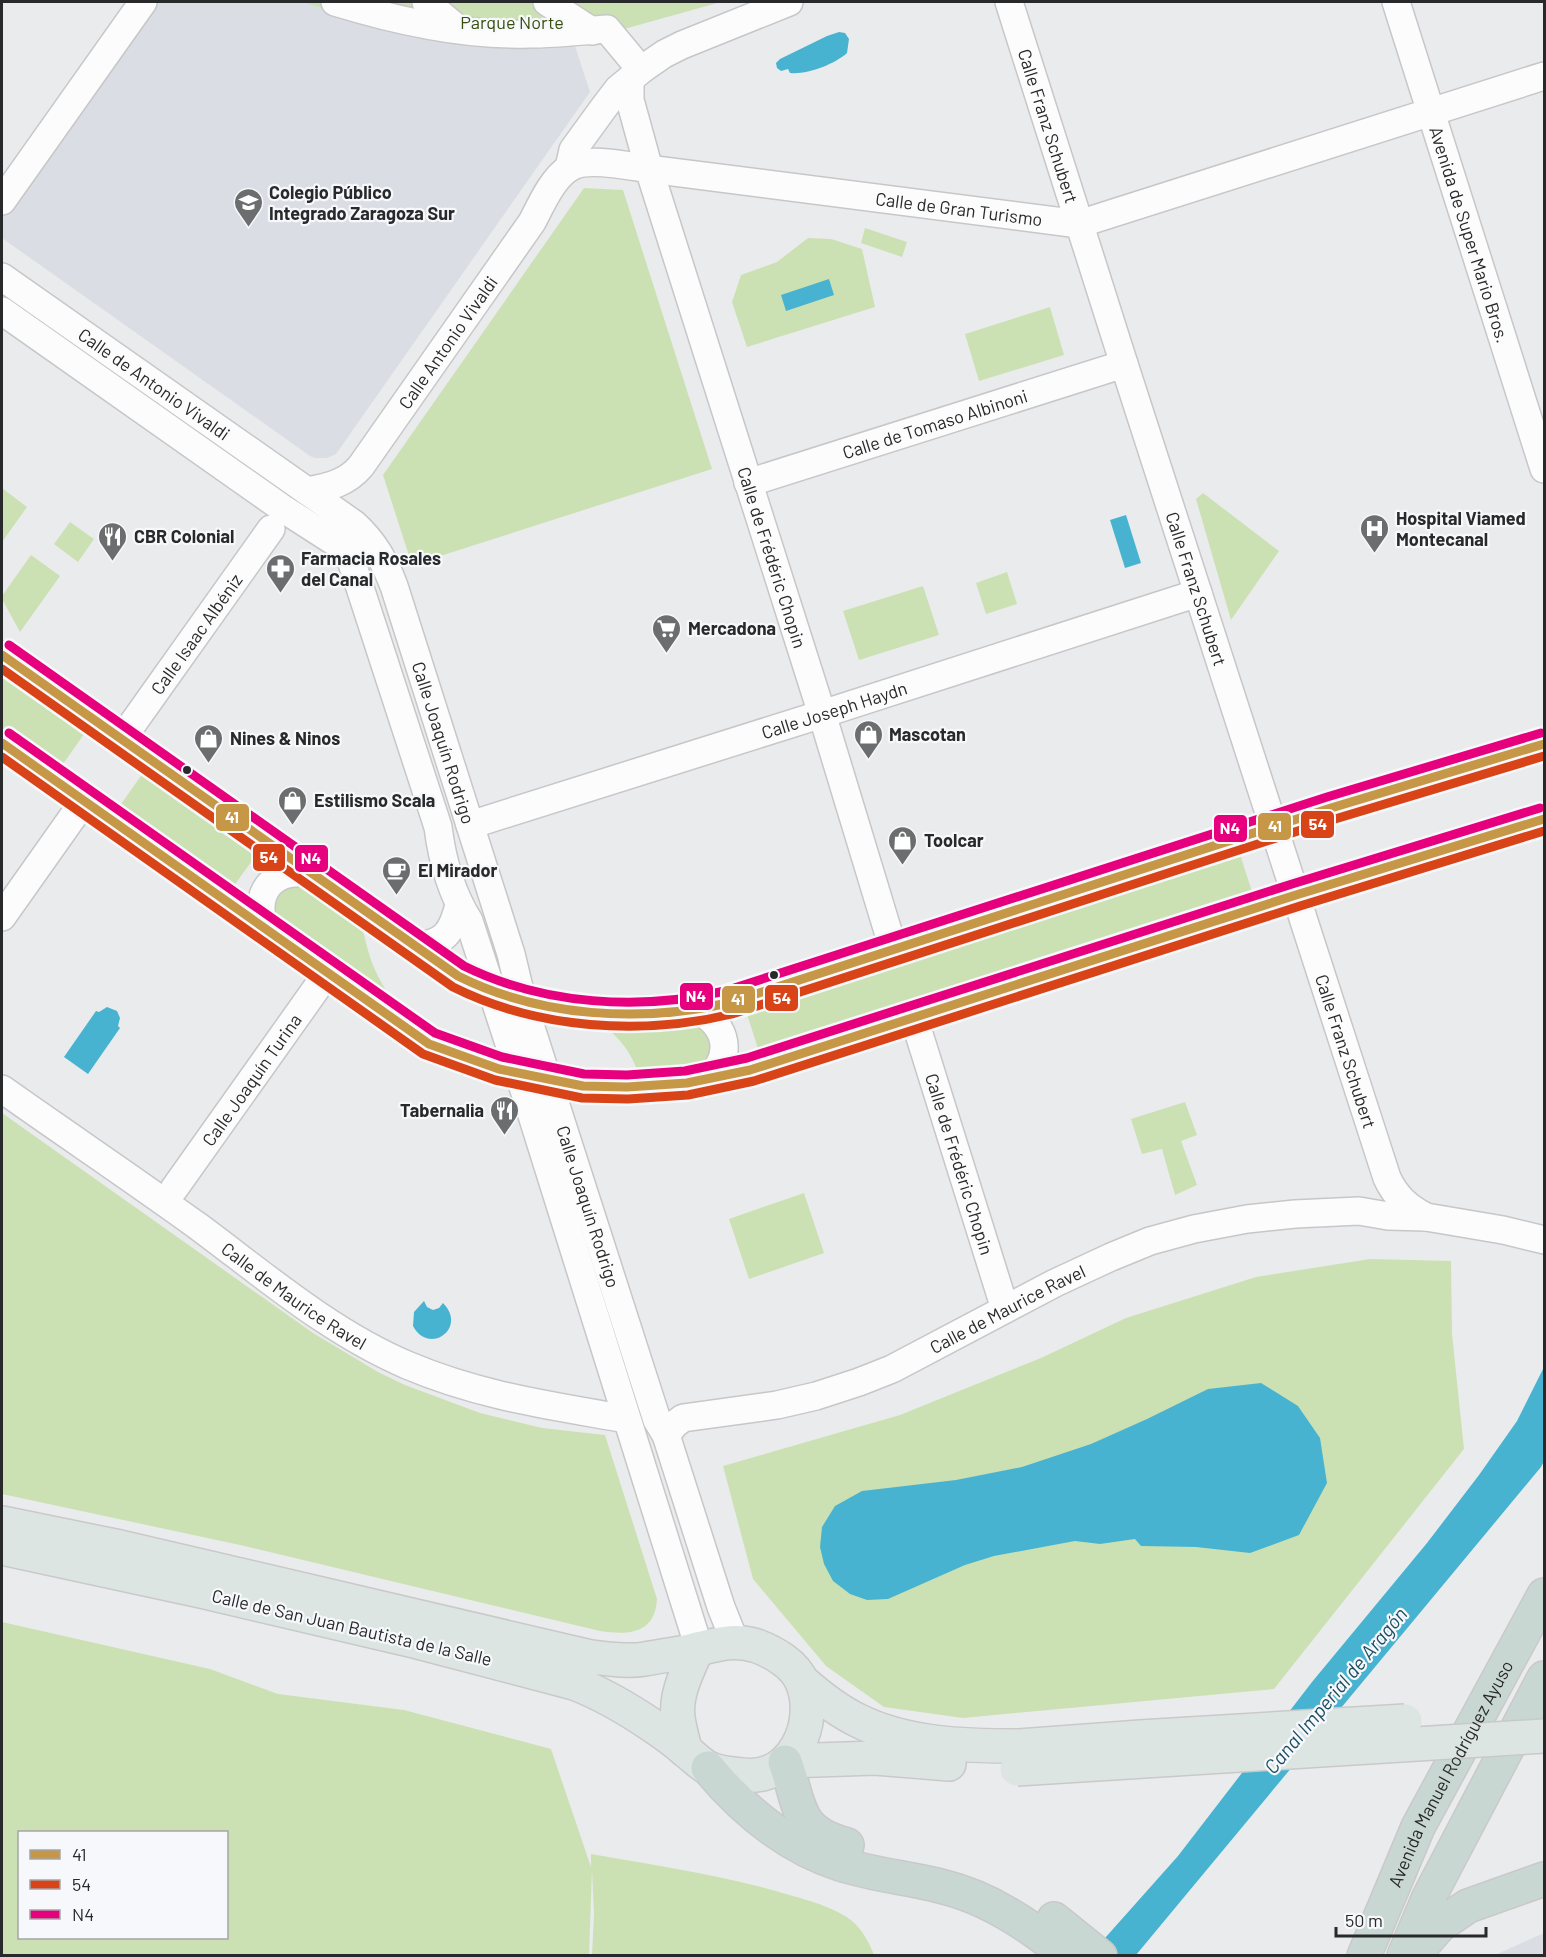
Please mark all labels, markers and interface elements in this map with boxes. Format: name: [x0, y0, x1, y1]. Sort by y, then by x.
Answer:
park label: Parque Norte: [460, 11, 564, 33]
street label: Calle Franz Schubert: [1014, 46, 1083, 206]
street label: Avenida de Super Mario Bros.: [1425, 124, 1514, 346]
place label: Colegio Público Integrado Zaragoza Sur: [269, 181, 455, 224]
school or university icon: Colegio Público Integrado Zaragoza Sur: [232, 186, 264, 228]
street label: Calle de Gran Turismo: [874, 187, 1044, 230]
street label: Calle Antonio Vivaldi: [394, 272, 502, 413]
street label: Calle de Antonio Vivaldi: [74, 323, 234, 445]
street label: Calle de Tomaso Albinoni: [840, 384, 1030, 463]
street label: Calle de Frédéric Chopin: [733, 464, 811, 651]
place label: Hospital Viamed Montecanal: [1396, 507, 1526, 550]
street label: Calle Franz Schubert: [1161, 509, 1232, 668]
hospital icon: Hospital Viamed Montecanal: [1359, 512, 1391, 554]
restaurant icon: CBR Colonial: [97, 520, 129, 562]
place label: CBR Colonial: [134, 525, 234, 547]
place label: Farmacia Rosales del Canal: [301, 547, 441, 590]
pharmacy icon: Farmacia Rosales del Canal: [264, 552, 296, 594]
street label: Calle Isaac Albéniz: [146, 569, 247, 699]
supermarket icon: Mercadona: [651, 612, 683, 654]
place label: Mercadona: [688, 617, 776, 639]
street label: Calle Joaquín Rodrigo: [408, 659, 480, 827]
street label: Calle Joseph Haydn: [759, 676, 910, 743]
shop icon: Mascotan: [852, 718, 884, 760]
shop icon: Nines & Ninos: [193, 722, 225, 764]
place label: Mascotan: [889, 723, 966, 745]
place label: Nines & Ninos: [230, 727, 340, 749]
unlabelled marker: [181, 764, 193, 776]
shop icon: Estilismo Scala: [277, 784, 309, 826]
place label: Estilismo Scala: [314, 789, 435, 811]
line badge: 41: [215, 803, 250, 832]
text: 41: [225, 807, 239, 826]
line badge: 54: [1300, 810, 1335, 839]
line badge: 41: [1257, 812, 1292, 841]
line badge: N4: [1213, 814, 1248, 843]
text: 54: [1309, 814, 1327, 833]
text: 41: [1268, 816, 1282, 835]
text: N4: [1220, 818, 1240, 837]
shop icon: Toolcar: [887, 824, 919, 866]
place label: Toolcar: [924, 829, 984, 851]
line badge: 54: [252, 843, 286, 872]
line badge: N4: [294, 844, 329, 873]
text: 54: [260, 847, 278, 866]
text: N4: [301, 848, 321, 867]
cafe icon: El Mirador: [381, 854, 413, 896]
place label: El Mirador: [418, 859, 497, 881]
unlabelled marker: [768, 969, 780, 981]
street label: Calle Franz Schubert: [1311, 971, 1381, 1131]
line badge: N4: [679, 982, 714, 1011]
line badge: 54: [764, 984, 799, 1012]
line badge: 41: [721, 985, 756, 1014]
text: N4: [686, 986, 706, 1005]
text: 54: [773, 988, 791, 1007]
text: 41: [731, 989, 745, 1008]
street label: Calle Joaquín Turina: [197, 1009, 306, 1150]
street label: Calle de Frédéric Chopin: [921, 1071, 998, 1257]
restaurant icon: Tabernalia: [489, 1094, 521, 1136]
place label: Tabernalia: [400, 1099, 484, 1121]
street label: Calle Joaquín Rodrigo: [552, 1123, 625, 1290]
street label: Calle de Maurice Ravel: [217, 1237, 370, 1354]
street label: Calle de Maurice Ravel: [926, 1260, 1089, 1358]
street label: Calle de San Juan Bautista de la Salle: [210, 1584, 494, 1670]
water label: Canal Imperial de Aragón: [1258, 1602, 1412, 1778]
street label: Avenida Manuel Rodríguez Ayuso: [1383, 1656, 1518, 1890]
legend: [18, 1831, 228, 1939]
text: 41: [72, 1843, 87, 1865]
text: 54: [72, 1873, 91, 1895]
scale bar: [1336, 1900, 1486, 1938]
text: N4: [72, 1903, 94, 1925]
text: 50 m: [1345, 1909, 1383, 1931]

